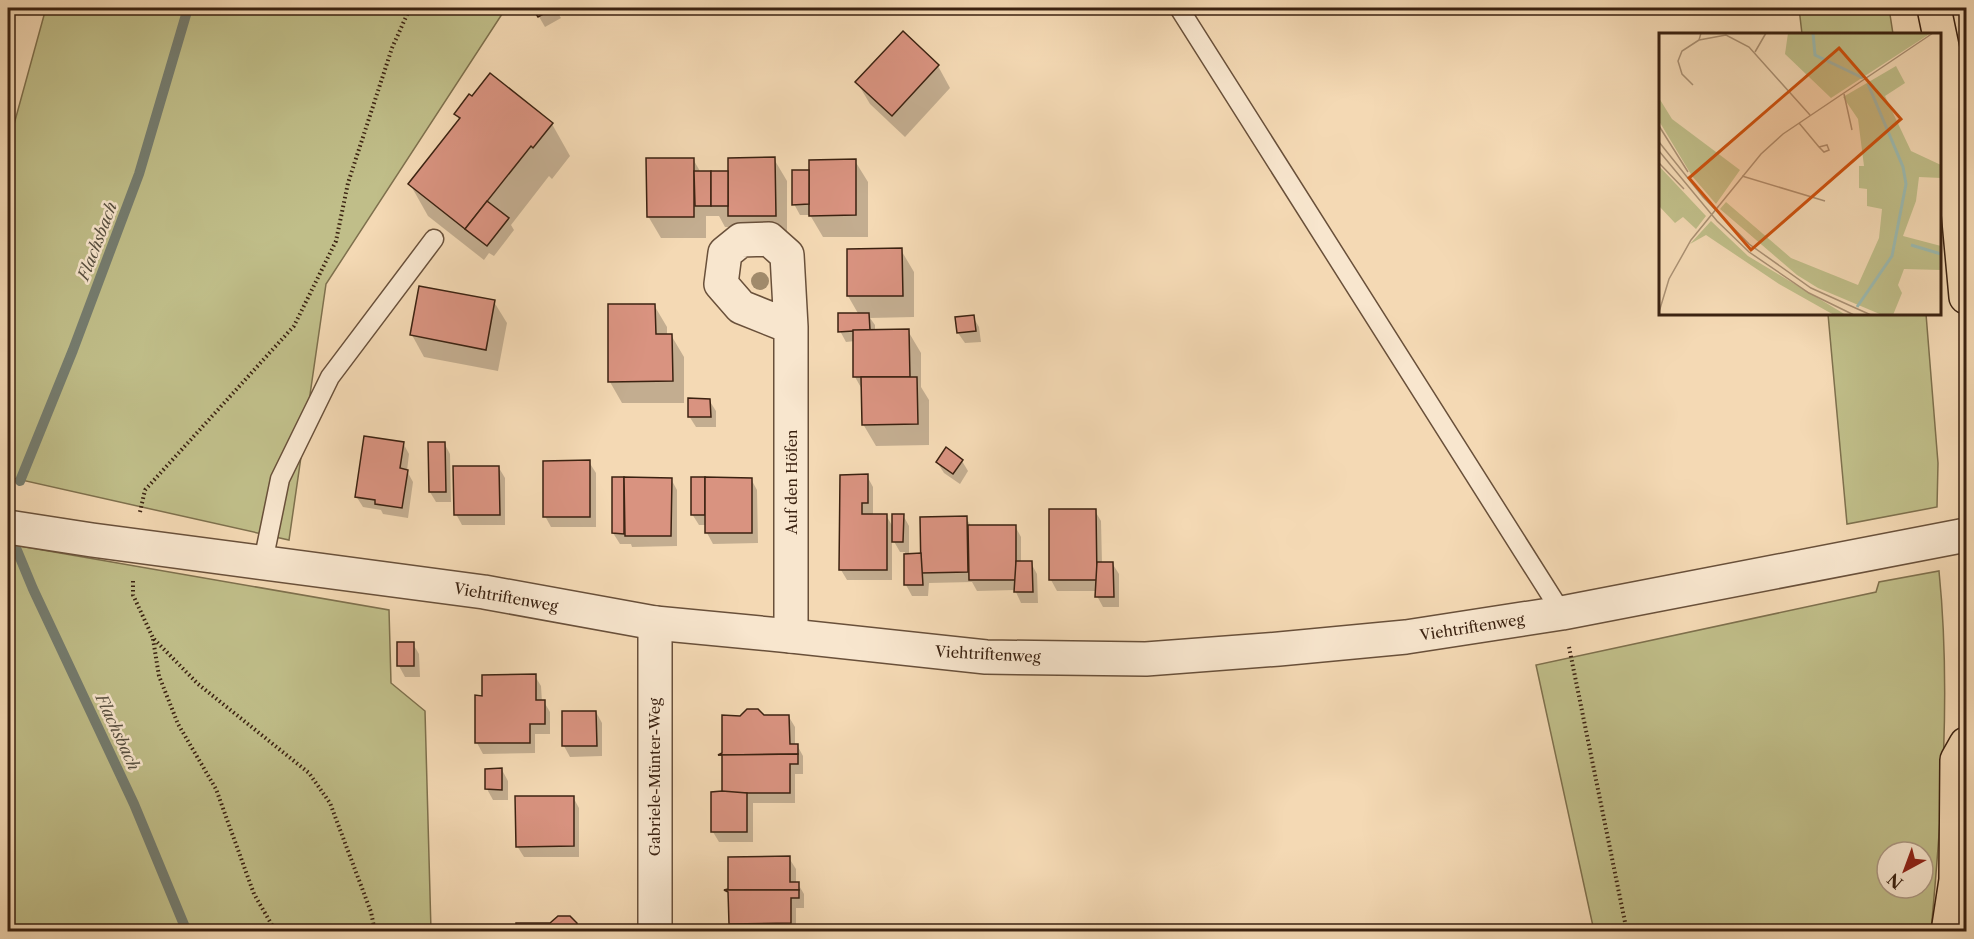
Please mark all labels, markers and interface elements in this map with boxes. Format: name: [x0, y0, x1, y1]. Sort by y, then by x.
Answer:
inset map: [1659, 33, 1941, 315]
water label: Flachsbach: [72, 199, 121, 285]
street label: Auf den Höfen: [782, 429, 801, 536]
street label: Viehtriftenweg: [451, 578, 560, 616]
street label: Viehtriftenweg: [1417, 609, 1526, 645]
street label: Viehtriftenweg: [934, 642, 1041, 666]
water label: Flachsbach: [91, 689, 144, 773]
street label: Gabriele-Münter-Weg: [645, 698, 664, 856]
north arrow: [1875, 840, 1935, 900]
text: N: [1883, 869, 1907, 893]

